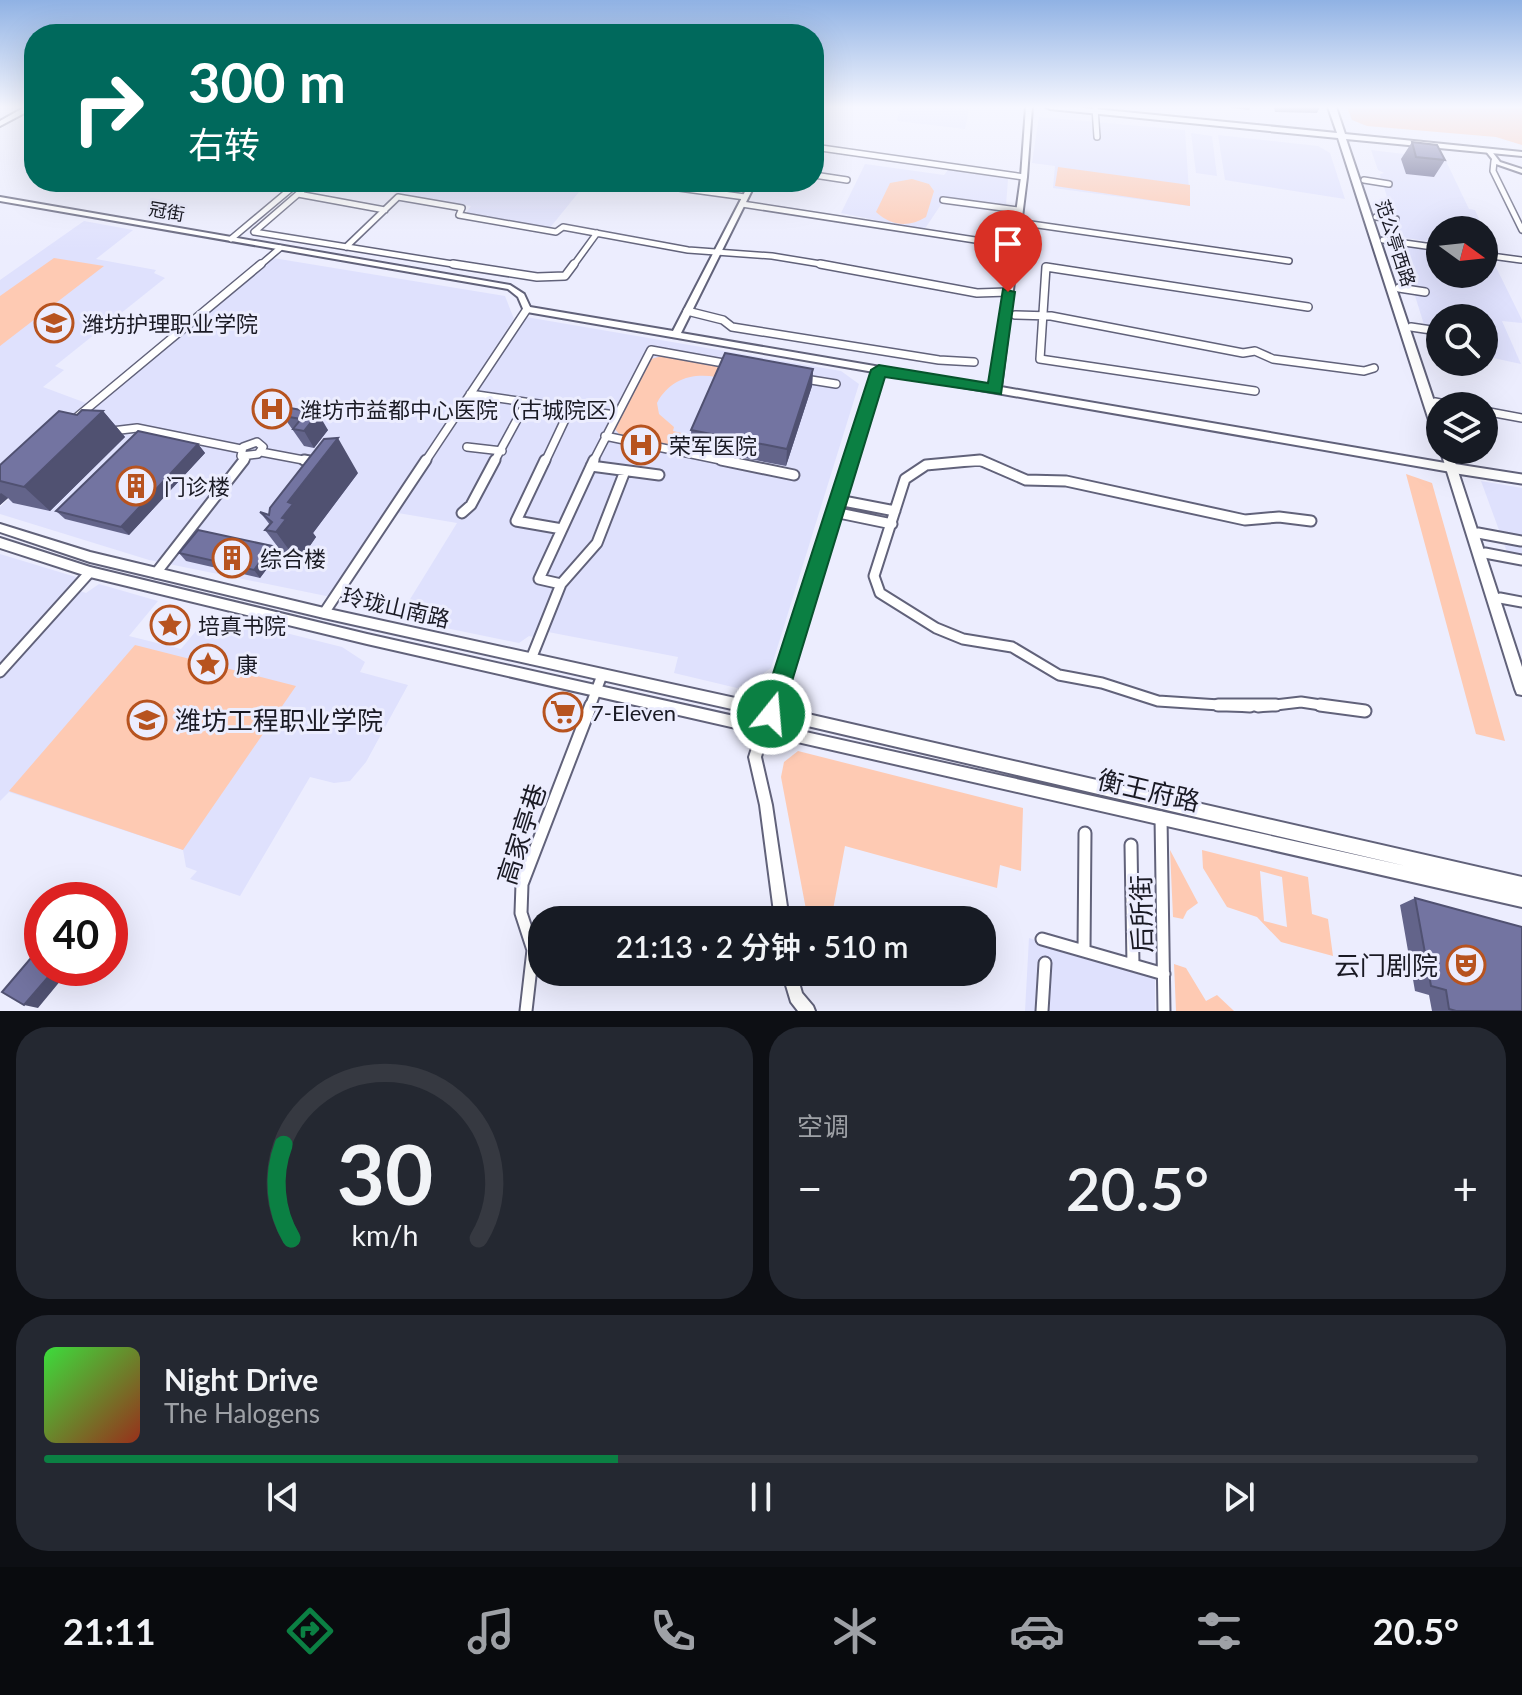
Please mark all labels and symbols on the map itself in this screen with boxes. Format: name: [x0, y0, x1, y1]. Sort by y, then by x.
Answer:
street label: 冠街: [147, 197, 187, 225]
street label: 范公亭西路: [1372, 197, 1420, 289]
pin: [974, 210, 1042, 292]
north arrow: [1426, 216, 1498, 288]
school or university icon: 潍坊护理职业学院: [33, 302, 75, 344]
place label: 潍坊护理职业学院: [82, 310, 258, 337]
hospital icon: 潍坊市益都中心医院（古城院区）: [251, 388, 293, 430]
place label: 潍坊市益都中心医院（古城院区）: [300, 396, 630, 423]
hospital icon: 荣军医院: [620, 424, 662, 466]
place label: 荣军医院: [669, 432, 757, 459]
building icon: 门诊楼: [115, 465, 157, 507]
place label: 门诊楼: [164, 473, 230, 500]
building icon: 综合楼: [211, 537, 253, 579]
place label: 综合楼: [260, 545, 326, 572]
street label: 玲珑山南路: [339, 581, 453, 633]
place icon: 培真书院: [149, 604, 191, 646]
place label: 培真书院: [198, 612, 286, 639]
place icon: 康: [187, 643, 229, 685]
place label: 康: [236, 651, 258, 678]
position arrow: [729, 672, 813, 756]
supermarket icon: 7-Eleven: [542, 691, 584, 733]
school or university icon: 潍坊工程职业学院: [126, 699, 168, 741]
place label: 7-Eleven: [591, 699, 676, 726]
place label: 潍坊工程职业学院: [175, 704, 383, 736]
street label: 衡王府路: [1095, 763, 1203, 817]
street label: 高家亭巷: [490, 780, 552, 888]
street label: 后所街: [1124, 875, 1158, 953]
speed limit sign: 40: [24, 882, 128, 986]
theatre icon: 云门剧院: [1445, 944, 1487, 986]
place label: 云门剧院: [1334, 949, 1438, 981]

